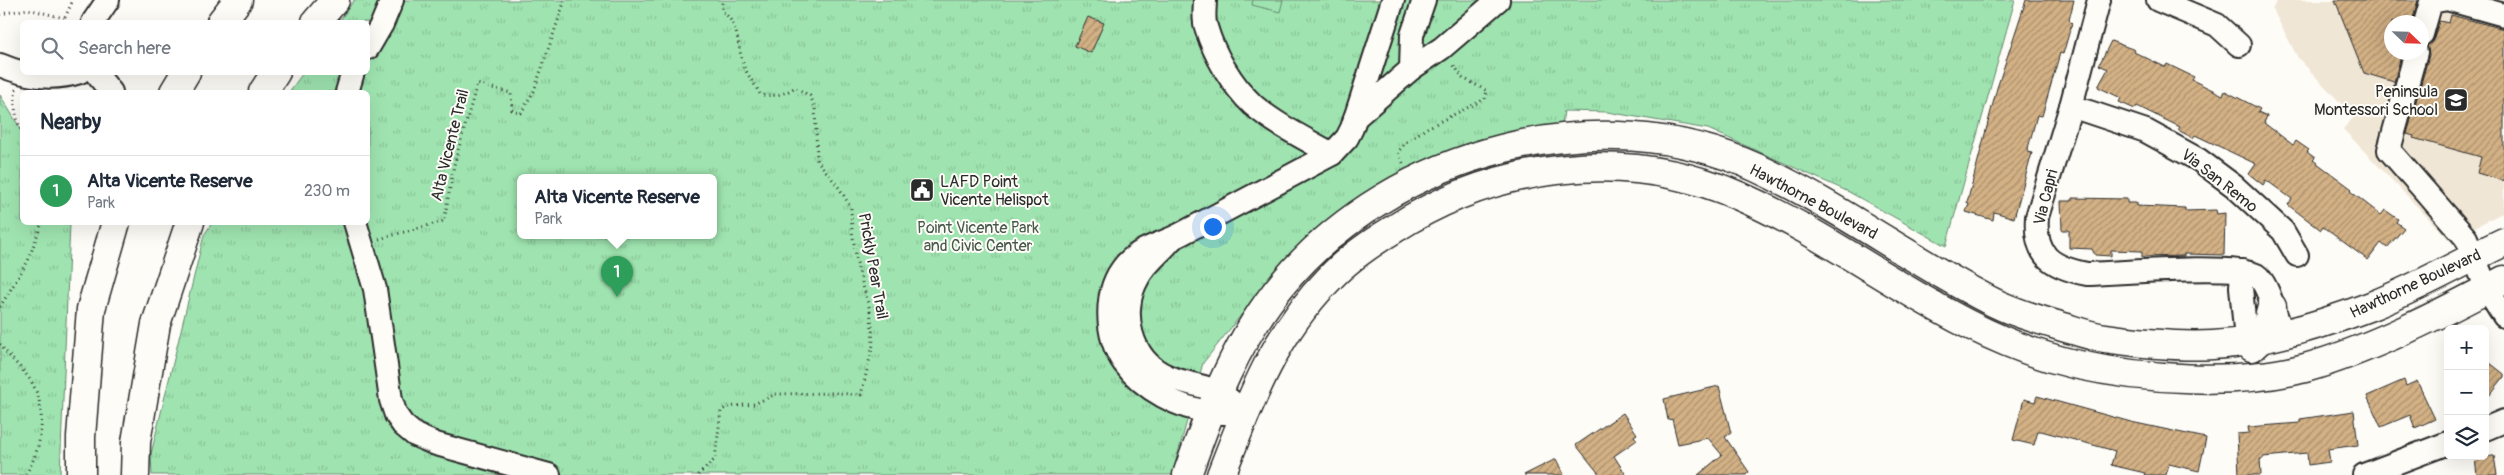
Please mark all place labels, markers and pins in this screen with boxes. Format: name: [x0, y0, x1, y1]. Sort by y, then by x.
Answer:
place label: Peninsula Montessori School: [2314, 82, 2438, 120]
school or university icon: Peninsula Montessori School: [2443, 87, 2469, 113]
place label: LAFD Point Vicente Helispot: [940, 172, 1049, 210]
public building icon: LAFD Point Vicente Helispot: [909, 177, 935, 203]
pin: 1: [601, 256, 633, 297]

